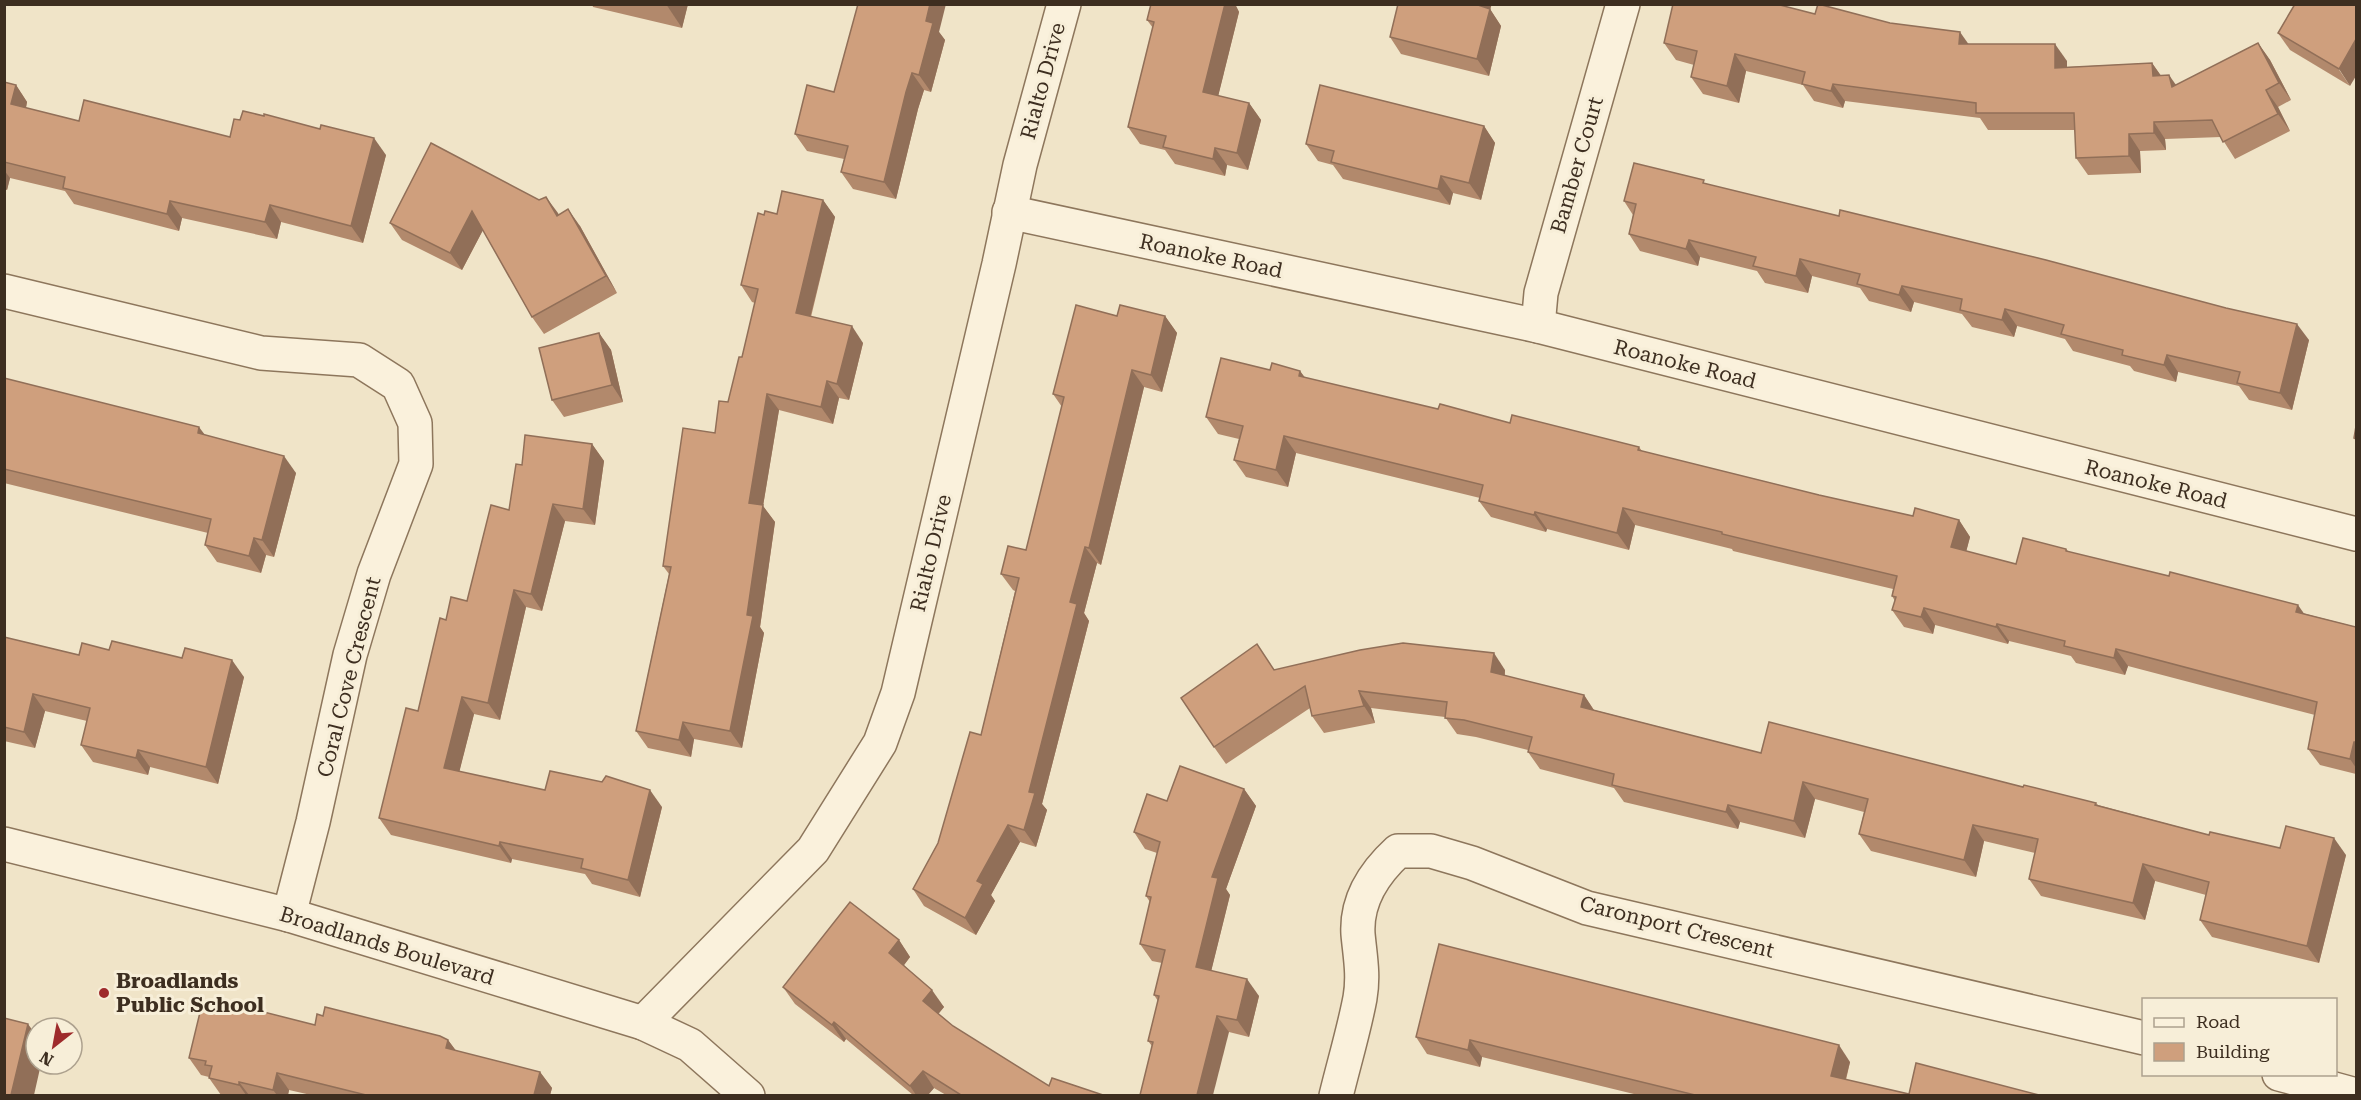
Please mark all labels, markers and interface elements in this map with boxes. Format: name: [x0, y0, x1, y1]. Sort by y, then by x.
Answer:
street label: Rialto Drive: [1016, 20, 1070, 142]
street label: Bamber Court: [1546, 94, 1608, 236]
street label: Roanoke Road: [1137, 229, 1285, 283]
street label: Roanoke Road: [1611, 335, 1759, 393]
street label: Roanoke Road: [2082, 455, 2230, 513]
street label: Rialto Drive: [906, 492, 956, 614]
street label: Coral Cove Crescent: [312, 574, 386, 780]
street label: Caronport Crescent: [1577, 891, 1777, 963]
street label: Broadlands Boulevard: [277, 902, 498, 990]
place label: Broadlands Public School: [116, 969, 264, 1017]
marker: Broadlands Public School: [97, 986, 111, 1000]
legend: [2142, 998, 2337, 1076]
text: Road: [2196, 1011, 2241, 1032]
north arrow: [24, 1016, 84, 1076]
text: Building: [2196, 1041, 2270, 1062]
text: N: [36, 1047, 57, 1070]

